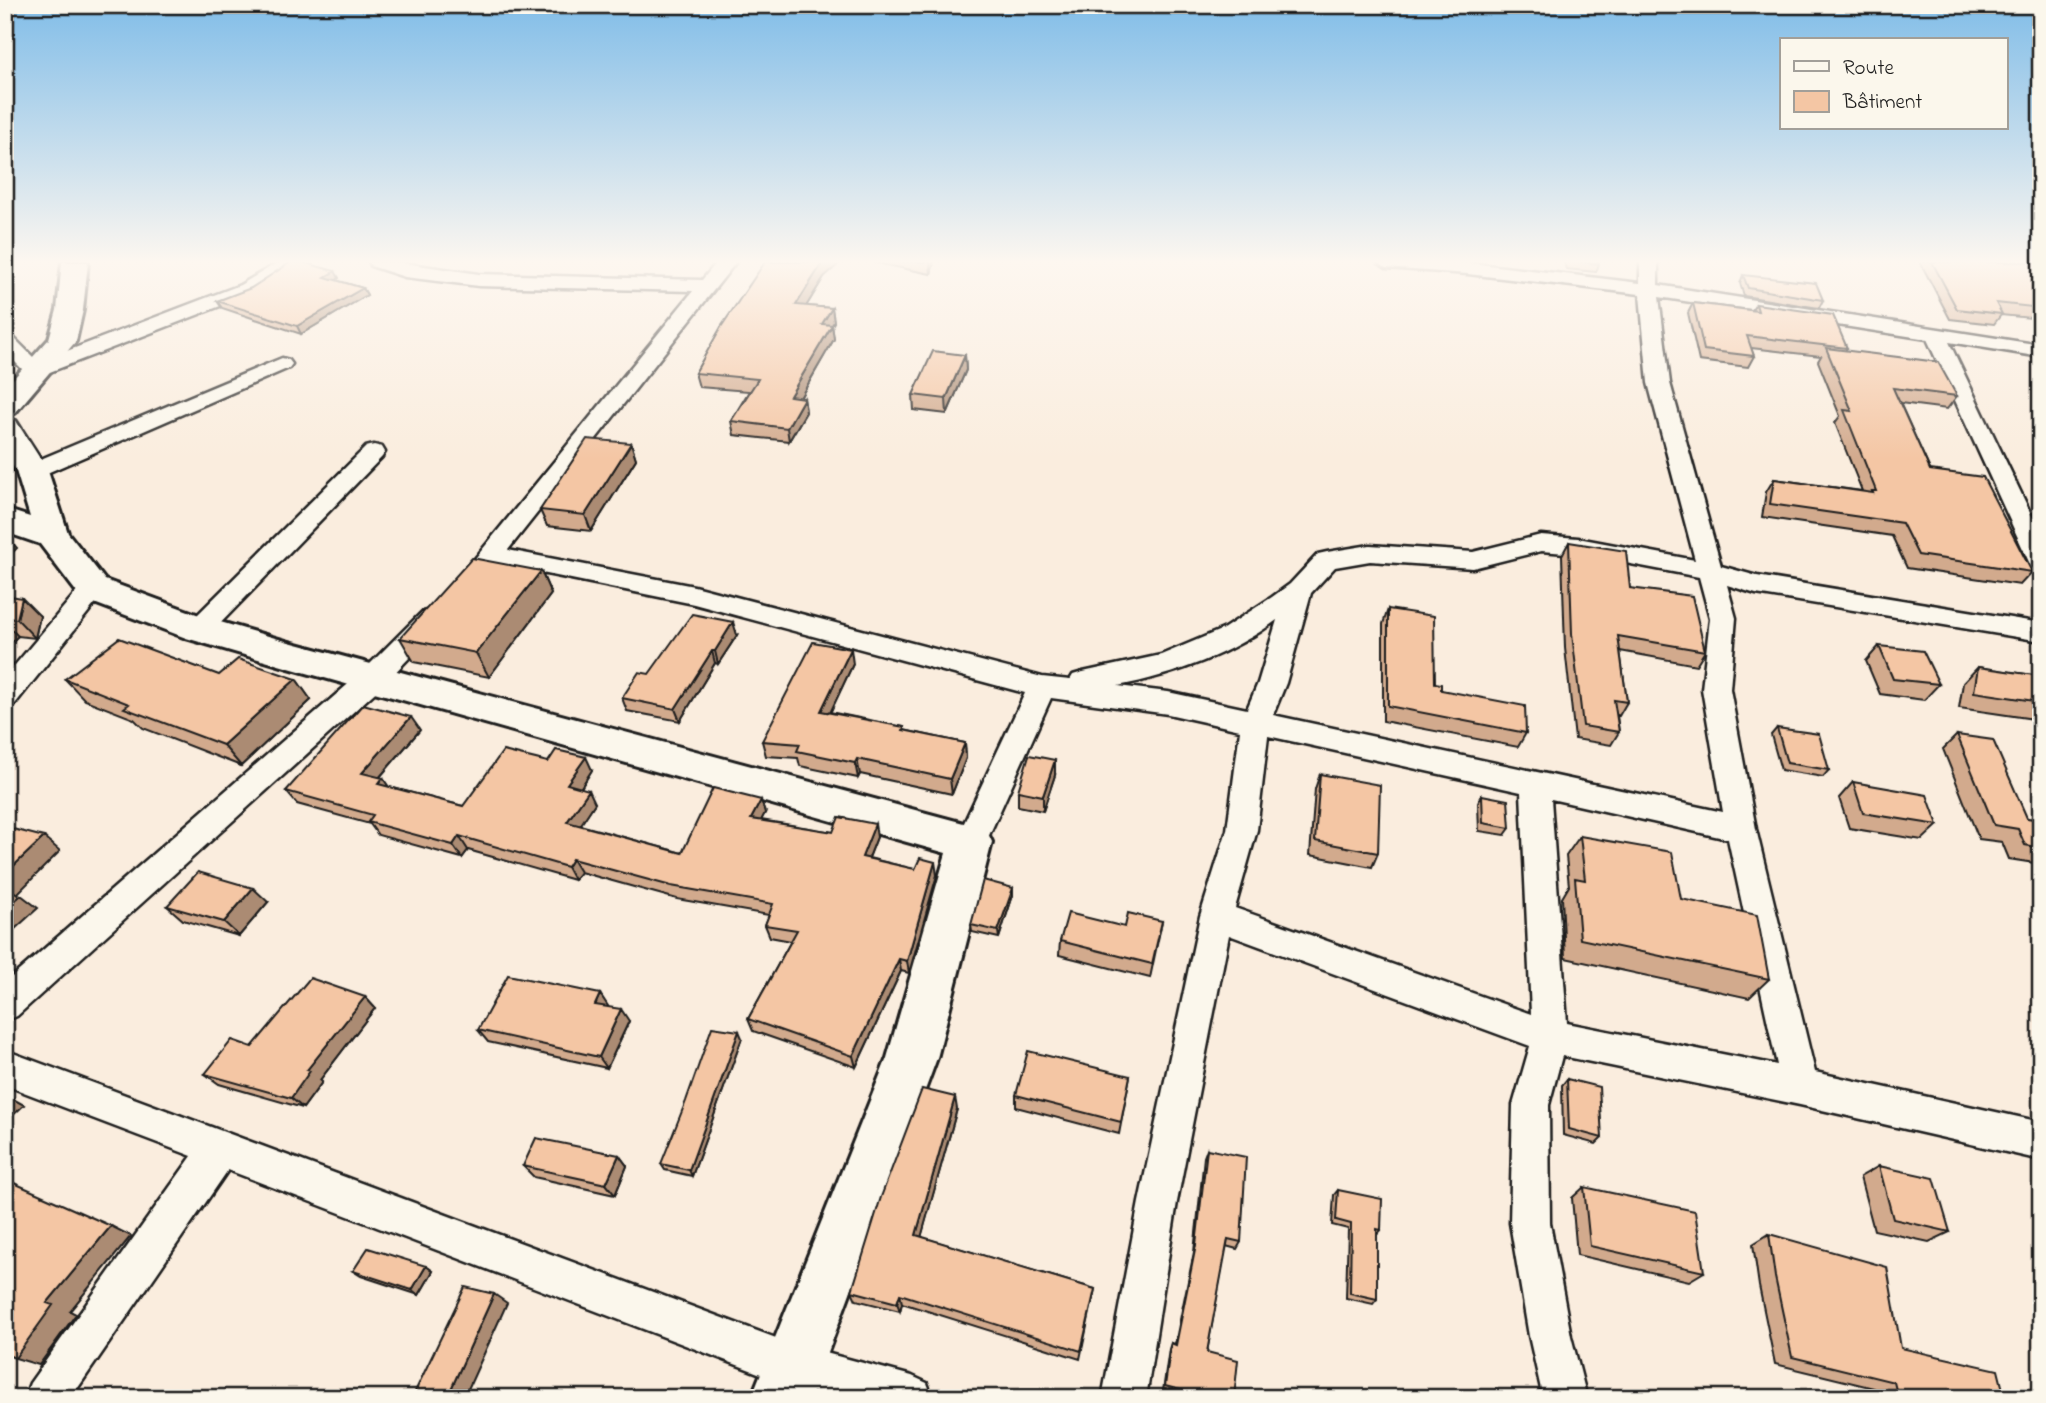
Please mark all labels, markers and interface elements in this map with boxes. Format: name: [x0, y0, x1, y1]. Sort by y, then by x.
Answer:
legend: [1780, 38, 2008, 130]
text: Route: [1843, 54, 1895, 84]
text: Bâtiment: [1842, 88, 1922, 118]

